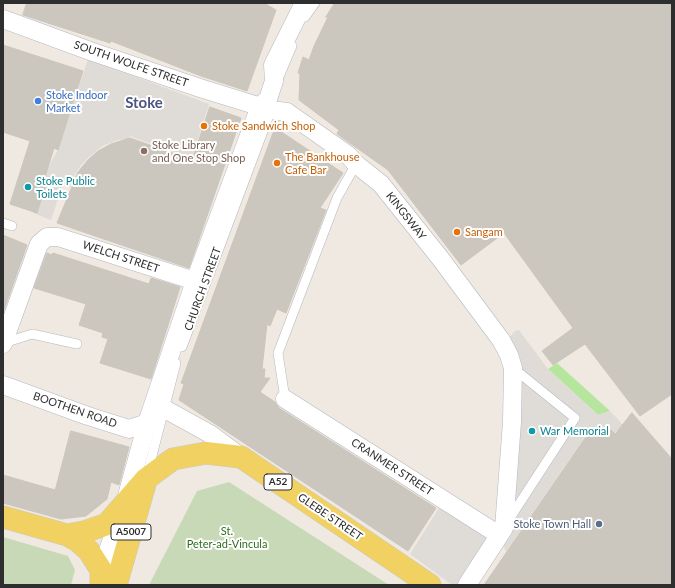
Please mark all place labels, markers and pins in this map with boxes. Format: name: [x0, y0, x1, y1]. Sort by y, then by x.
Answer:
place label: Stoke Indoor Market: [46, 88, 108, 114]
marker: Stoke Indoor Market: [33, 96, 43, 106]
place label: Stoke Sandwich Shop: [212, 119, 315, 133]
marker: Stoke Sandwich Shop: [199, 121, 209, 131]
place label: Stoke Library and One Stop Shop: [152, 138, 245, 164]
marker: Stoke Library and One Stop Shop: [139, 146, 149, 156]
place label: The Bankhouse Cafe Bar: [285, 150, 359, 176]
marker: The Bankhouse Cafe Bar: [272, 158, 282, 168]
place label: Stoke Public Toilets: [36, 174, 95, 200]
marker: Stoke Public Toilets: [23, 182, 33, 192]
place label: Sangam: [465, 225, 503, 239]
marker: Sangam: [452, 227, 462, 237]
place label: War Memorial: [540, 424, 609, 438]
marker: War Memorial: [527, 426, 537, 436]
place label: Stoke Town Hall: [513, 517, 591, 531]
marker: Stoke Town Hall: [594, 519, 604, 529]

